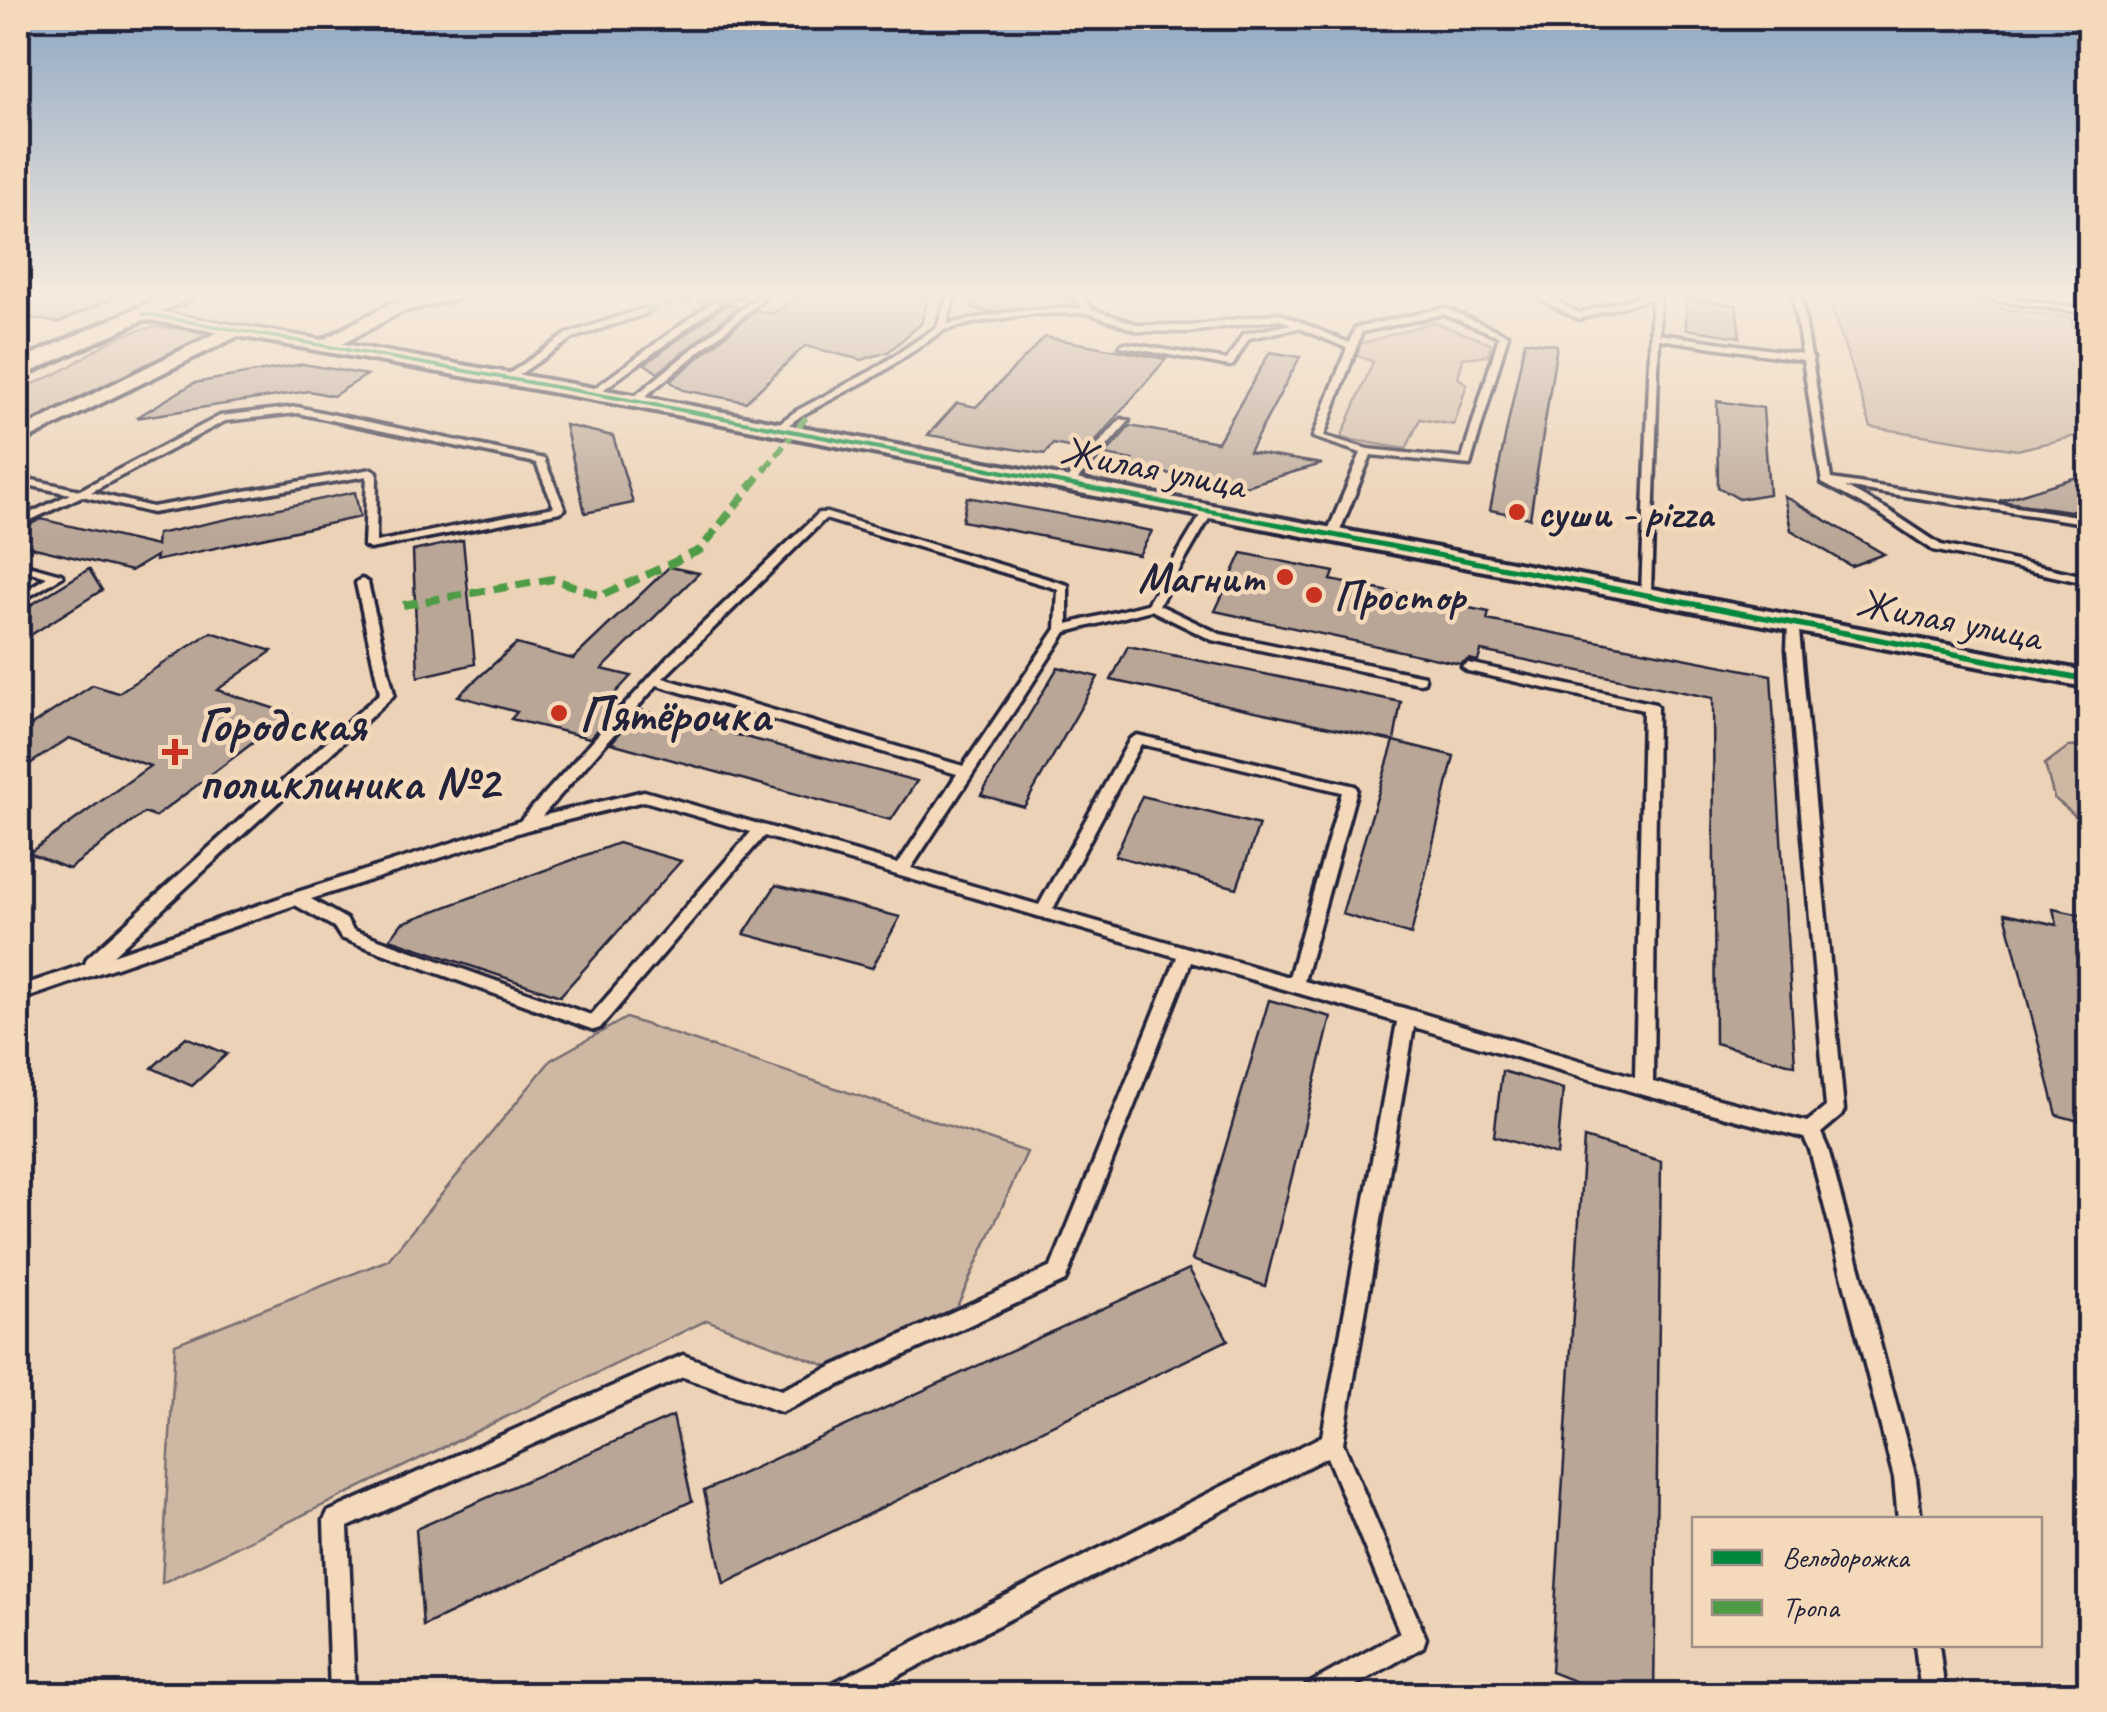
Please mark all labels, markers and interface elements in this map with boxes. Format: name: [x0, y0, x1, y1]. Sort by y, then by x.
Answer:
street label: Жилая улица: [1056, 424, 1253, 512]
place label: суши - pizza: [1537, 487, 1716, 540]
marker: суши - pizza: [1506, 501, 1528, 523]
place label: Магнит: [1138, 552, 1266, 605]
marker: Магнит: [1274, 566, 1296, 588]
place label: Простор: [1334, 570, 1468, 623]
street label: Жилая улица: [1852, 576, 2049, 664]
marker: Простор: [1303, 584, 1325, 606]
place label: Пятёрочка: [579, 683, 774, 746]
place label: Городская поликлиника №2: [198, 693, 503, 814]
marker: Пятёрочка: [548, 702, 570, 724]
marker: Городская поликлиника №2: [162, 739, 188, 765]
legend: [1692, 1517, 2042, 1647]
text: Велодорожка: [1782, 1538, 1911, 1576]
text: Тропа: [1782, 1588, 1841, 1626]

